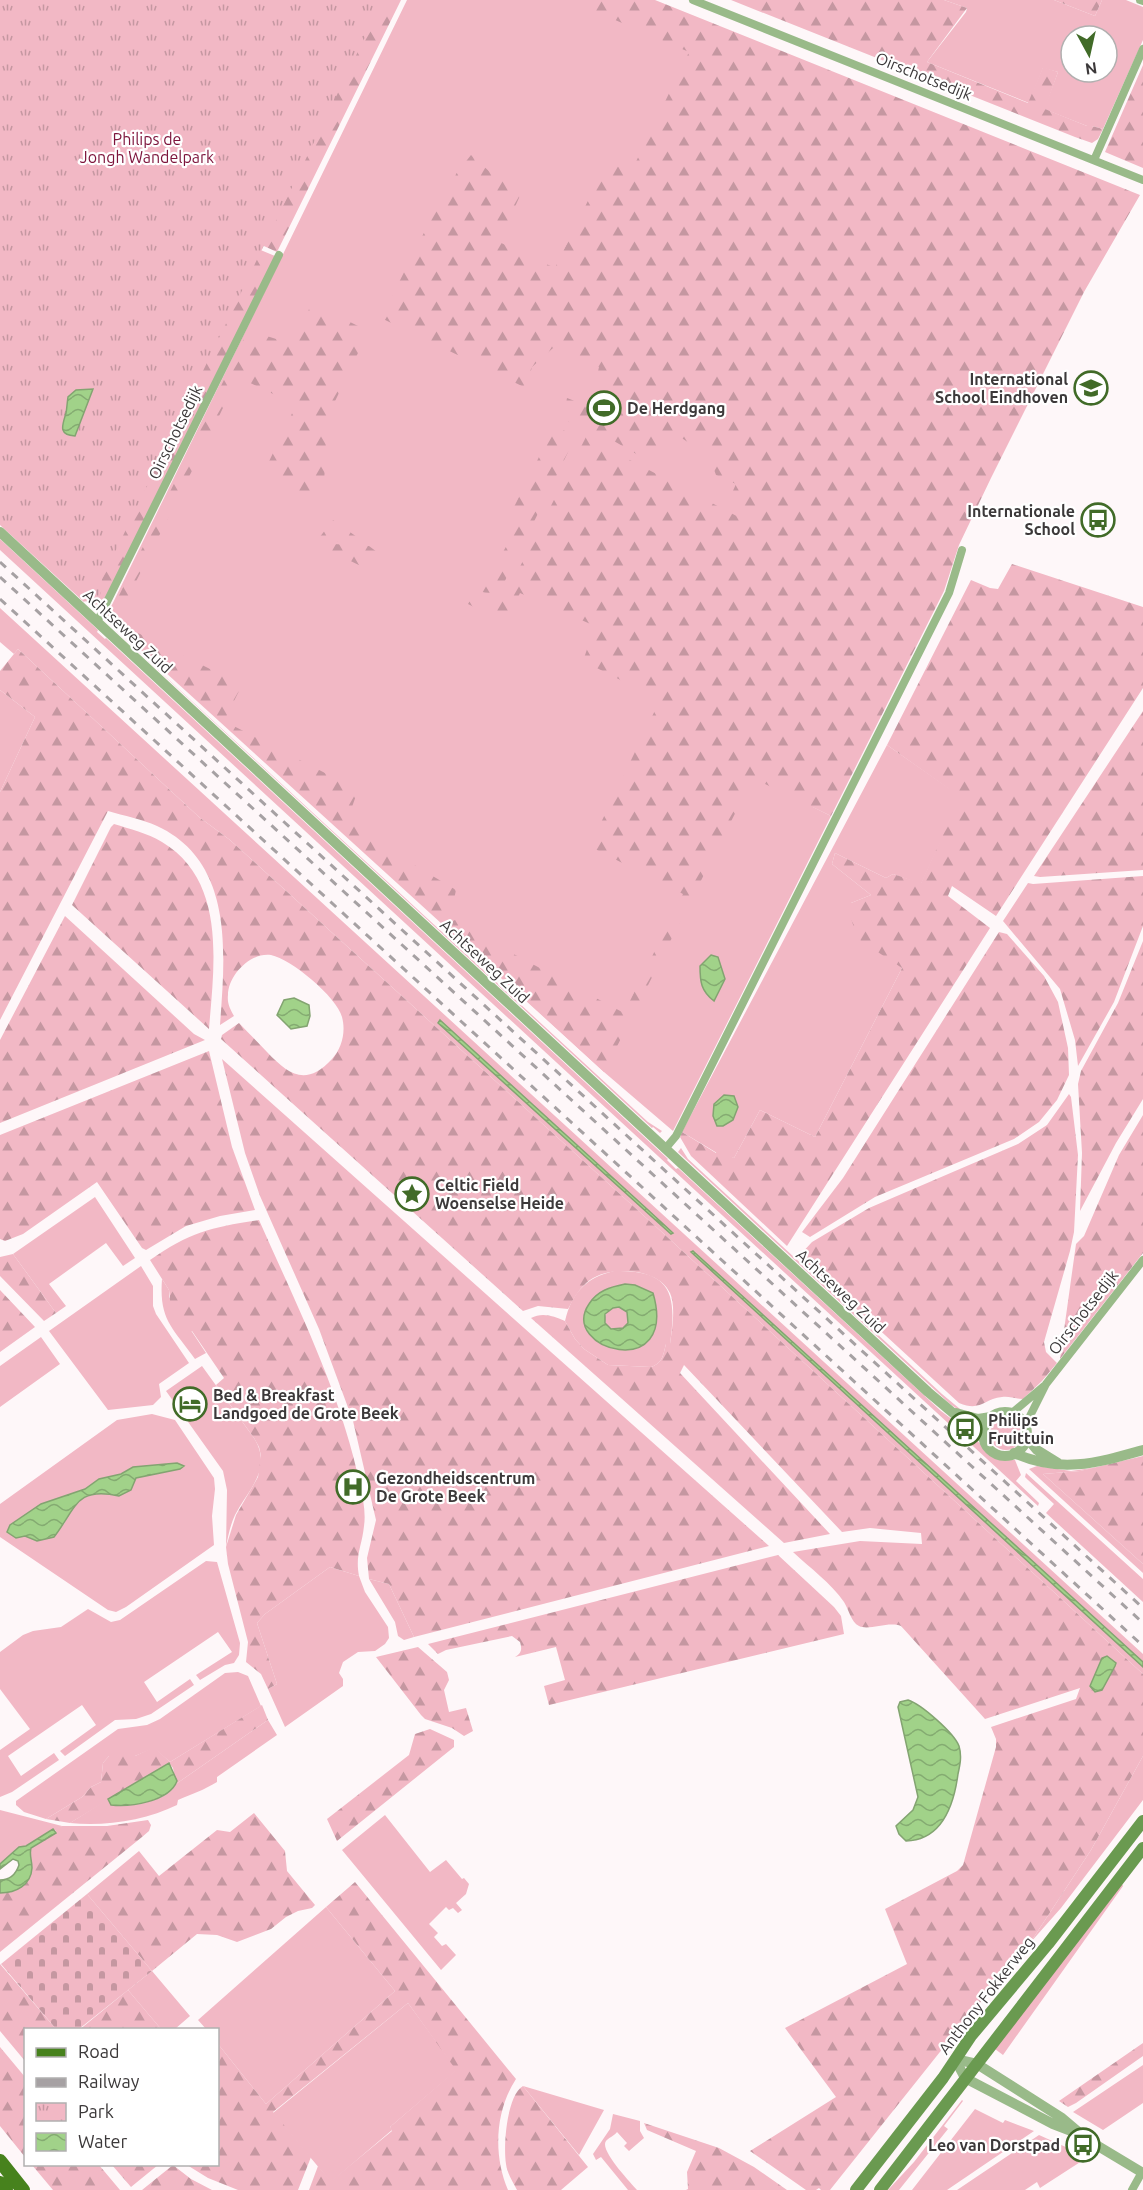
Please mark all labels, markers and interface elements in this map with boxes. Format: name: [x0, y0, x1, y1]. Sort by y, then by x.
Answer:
north arrow: [1059, 24, 1119, 84]
street label: Oirschotsedijk: [873, 48, 975, 104]
text: N: [1084, 59, 1098, 79]
park label: Philips de Jongh Wandelpark: [80, 130, 214, 166]
place label: International School Eindhoven: [935, 370, 1068, 406]
school or university icon: International School Eindhoven: [1073, 370, 1109, 406]
street label: Oirschotsedijk: [144, 382, 206, 482]
sports icon: De Herdgang: [586, 390, 622, 426]
place label: De Herdgang: [627, 399, 725, 417]
place label: Internationale School: [967, 502, 1075, 538]
bus stop icon: Internationale School: [1080, 502, 1116, 538]
street label: Achtseweg Zuid: [80, 585, 176, 677]
street label: Achtseweg Zuid: [437, 915, 533, 1007]
place icon: Celtic Field Woenselse Heide: [394, 1176, 430, 1212]
place label: Celtic Field Woenselse Heide: [435, 1176, 564, 1212]
street label: Achtseweg Zuid: [793, 1245, 889, 1337]
street label: Oirschotsedijk: [1044, 1266, 1122, 1358]
hotel icon: Bed & Breakfast Landgoed de Grote Beek: [172, 1386, 208, 1422]
place label: Bed & Breakfast Landgoed de Grote Beek: [213, 1386, 399, 1422]
bus stop icon: Philips Fruittuin: [947, 1411, 983, 1447]
place label: Philips Fruittuin: [988, 1411, 1054, 1447]
hospital icon: Gezondheidscentrum De Grote Beek: [335, 1469, 371, 1505]
place label: Gezondheidscentrum De Grote Beek: [376, 1469, 535, 1505]
street label: Anthony Fokkerweg: [935, 1933, 1037, 2057]
legend: [24, 2028, 219, 2166]
text: Road: [78, 2041, 120, 2061]
text: Railway: [78, 2071, 140, 2091]
text: Park: [78, 2101, 114, 2121]
bus stop icon: Leo van Dorstpad: [1065, 2127, 1101, 2163]
text: Water: [78, 2131, 128, 2151]
place label: Leo van Dorstpad: [928, 2136, 1060, 2154]

